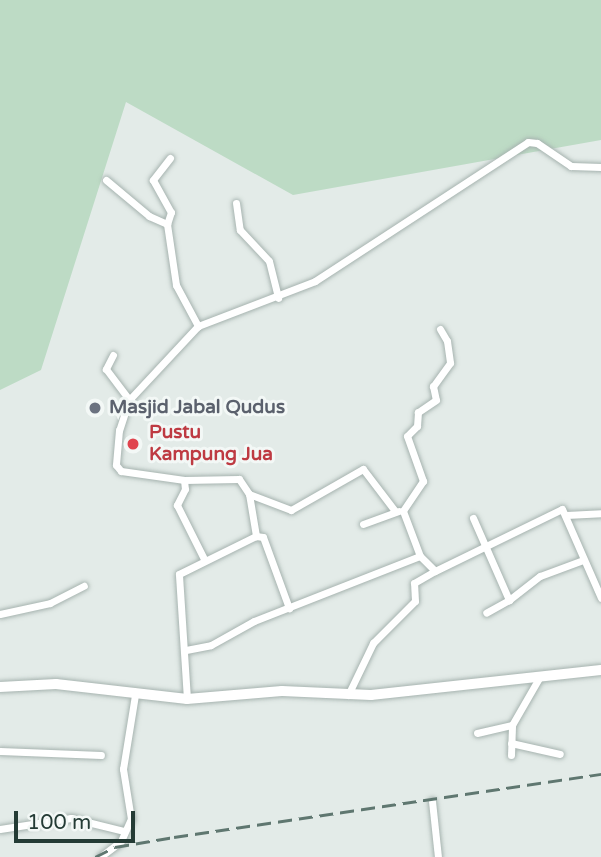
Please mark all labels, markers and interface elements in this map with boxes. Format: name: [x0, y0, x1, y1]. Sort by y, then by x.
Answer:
place label: Masjid Jabal Qudus: [109, 397, 285, 419]
marker: Masjid Jabal Qudus: [87, 400, 103, 416]
place label: Pustu Kampung Jua: [149, 422, 273, 466]
marker: Pustu Kampung Jua: [123, 434, 143, 454]
scale bar: [18, 798, 138, 842]
text: 100 m: [27, 810, 91, 835]

